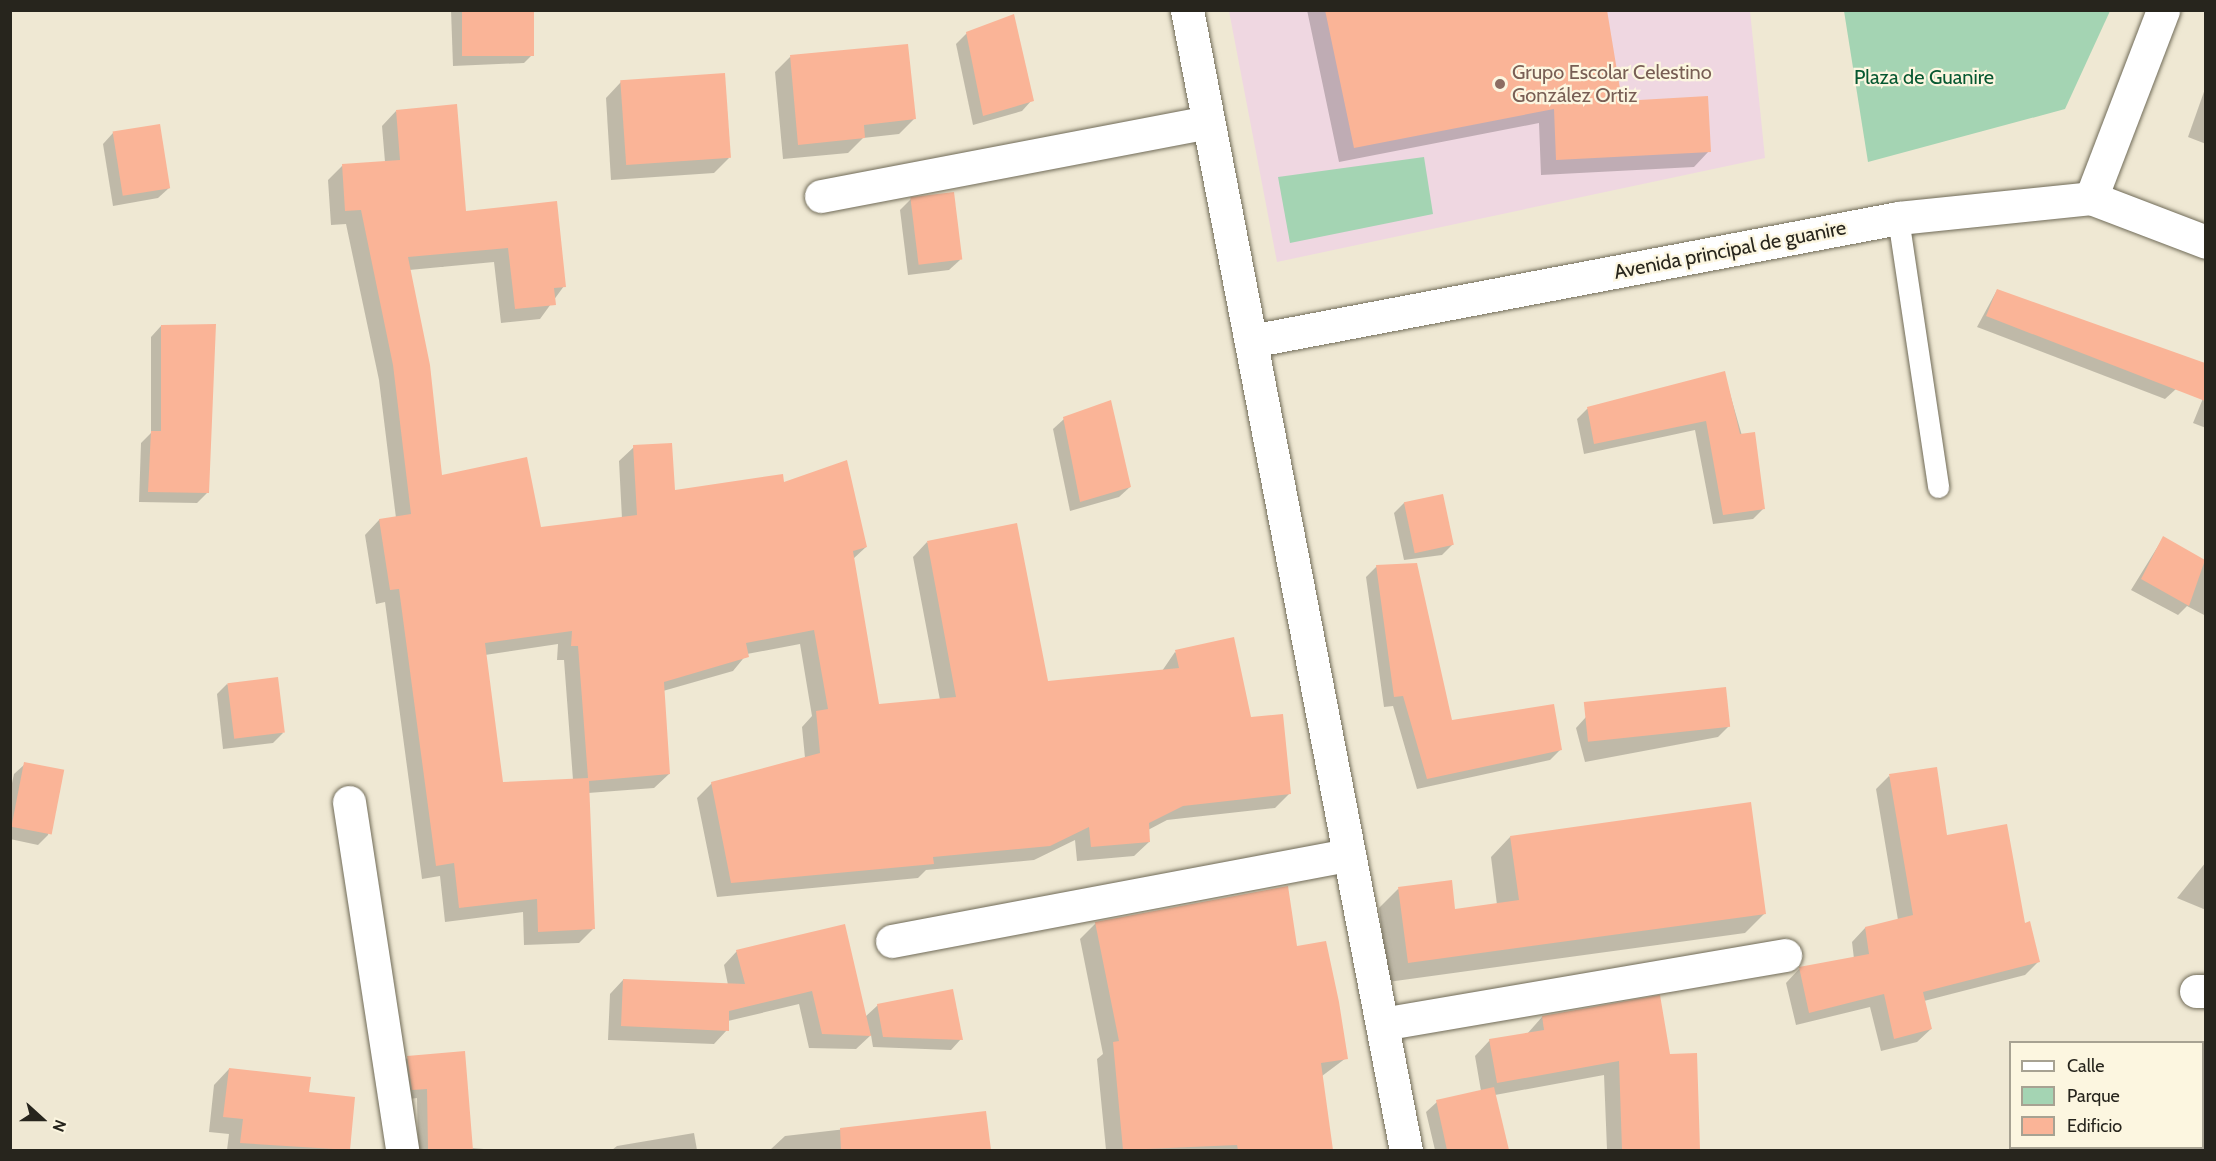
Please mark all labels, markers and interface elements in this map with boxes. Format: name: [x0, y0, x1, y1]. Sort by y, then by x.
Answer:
place label: Grupo Escolar Celestino González Ortiz: [1512, 60, 1712, 107]
park label: Plaza de Guanire: [1854, 65, 1994, 89]
marker: Grupo Escolar Celestino González Ortiz: [1493, 77, 1507, 91]
street label: Avenida principal de guanire: [1612, 216, 1848, 284]
legend: [2009, 1041, 2204, 1149]
text: Calle: [2067, 1055, 2104, 1077]
text: Parque: [2067, 1085, 2120, 1107]
north arrow: [12, 1089, 72, 1149]
text: Edificio: [2067, 1115, 2122, 1137]
text: N: [48, 1117, 70, 1134]

